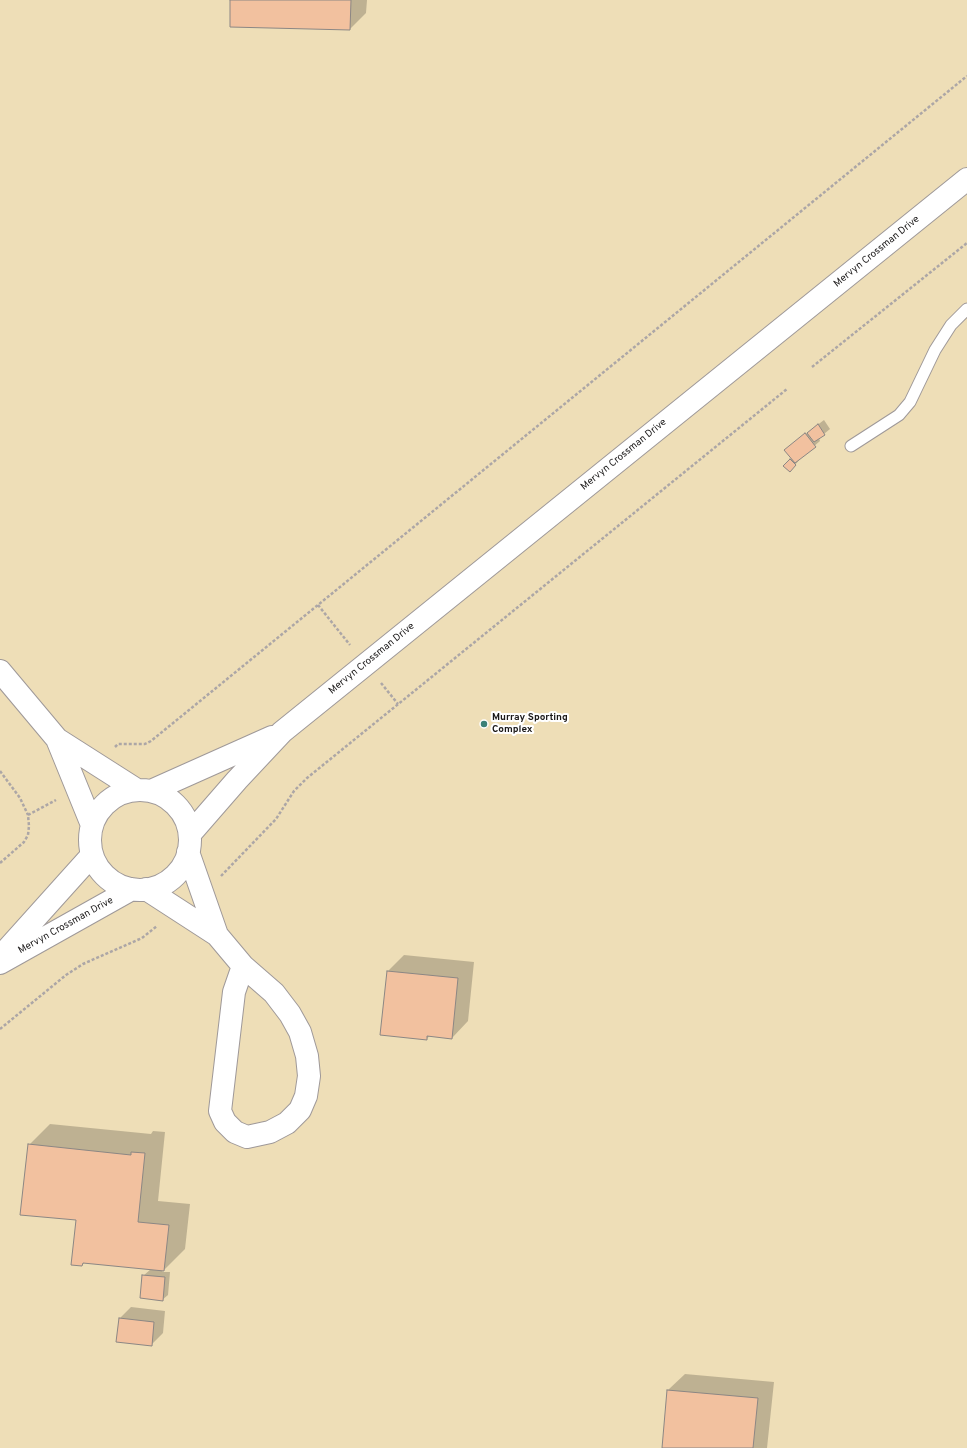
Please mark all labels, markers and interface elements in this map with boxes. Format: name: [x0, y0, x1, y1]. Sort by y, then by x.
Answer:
street label: Mervyn Crossman Drive: [832, 214, 922, 290]
street label: Mervyn Crossman Drive: [579, 417, 669, 493]
street label: Mervyn Crossman Drive: [327, 621, 417, 697]
place label: Murray Sporting Complex: [492, 712, 568, 736]
marker: Murray Sporting Complex: [479, 719, 489, 729]
street label: Mervyn Crossman Drive: [16, 895, 116, 957]

